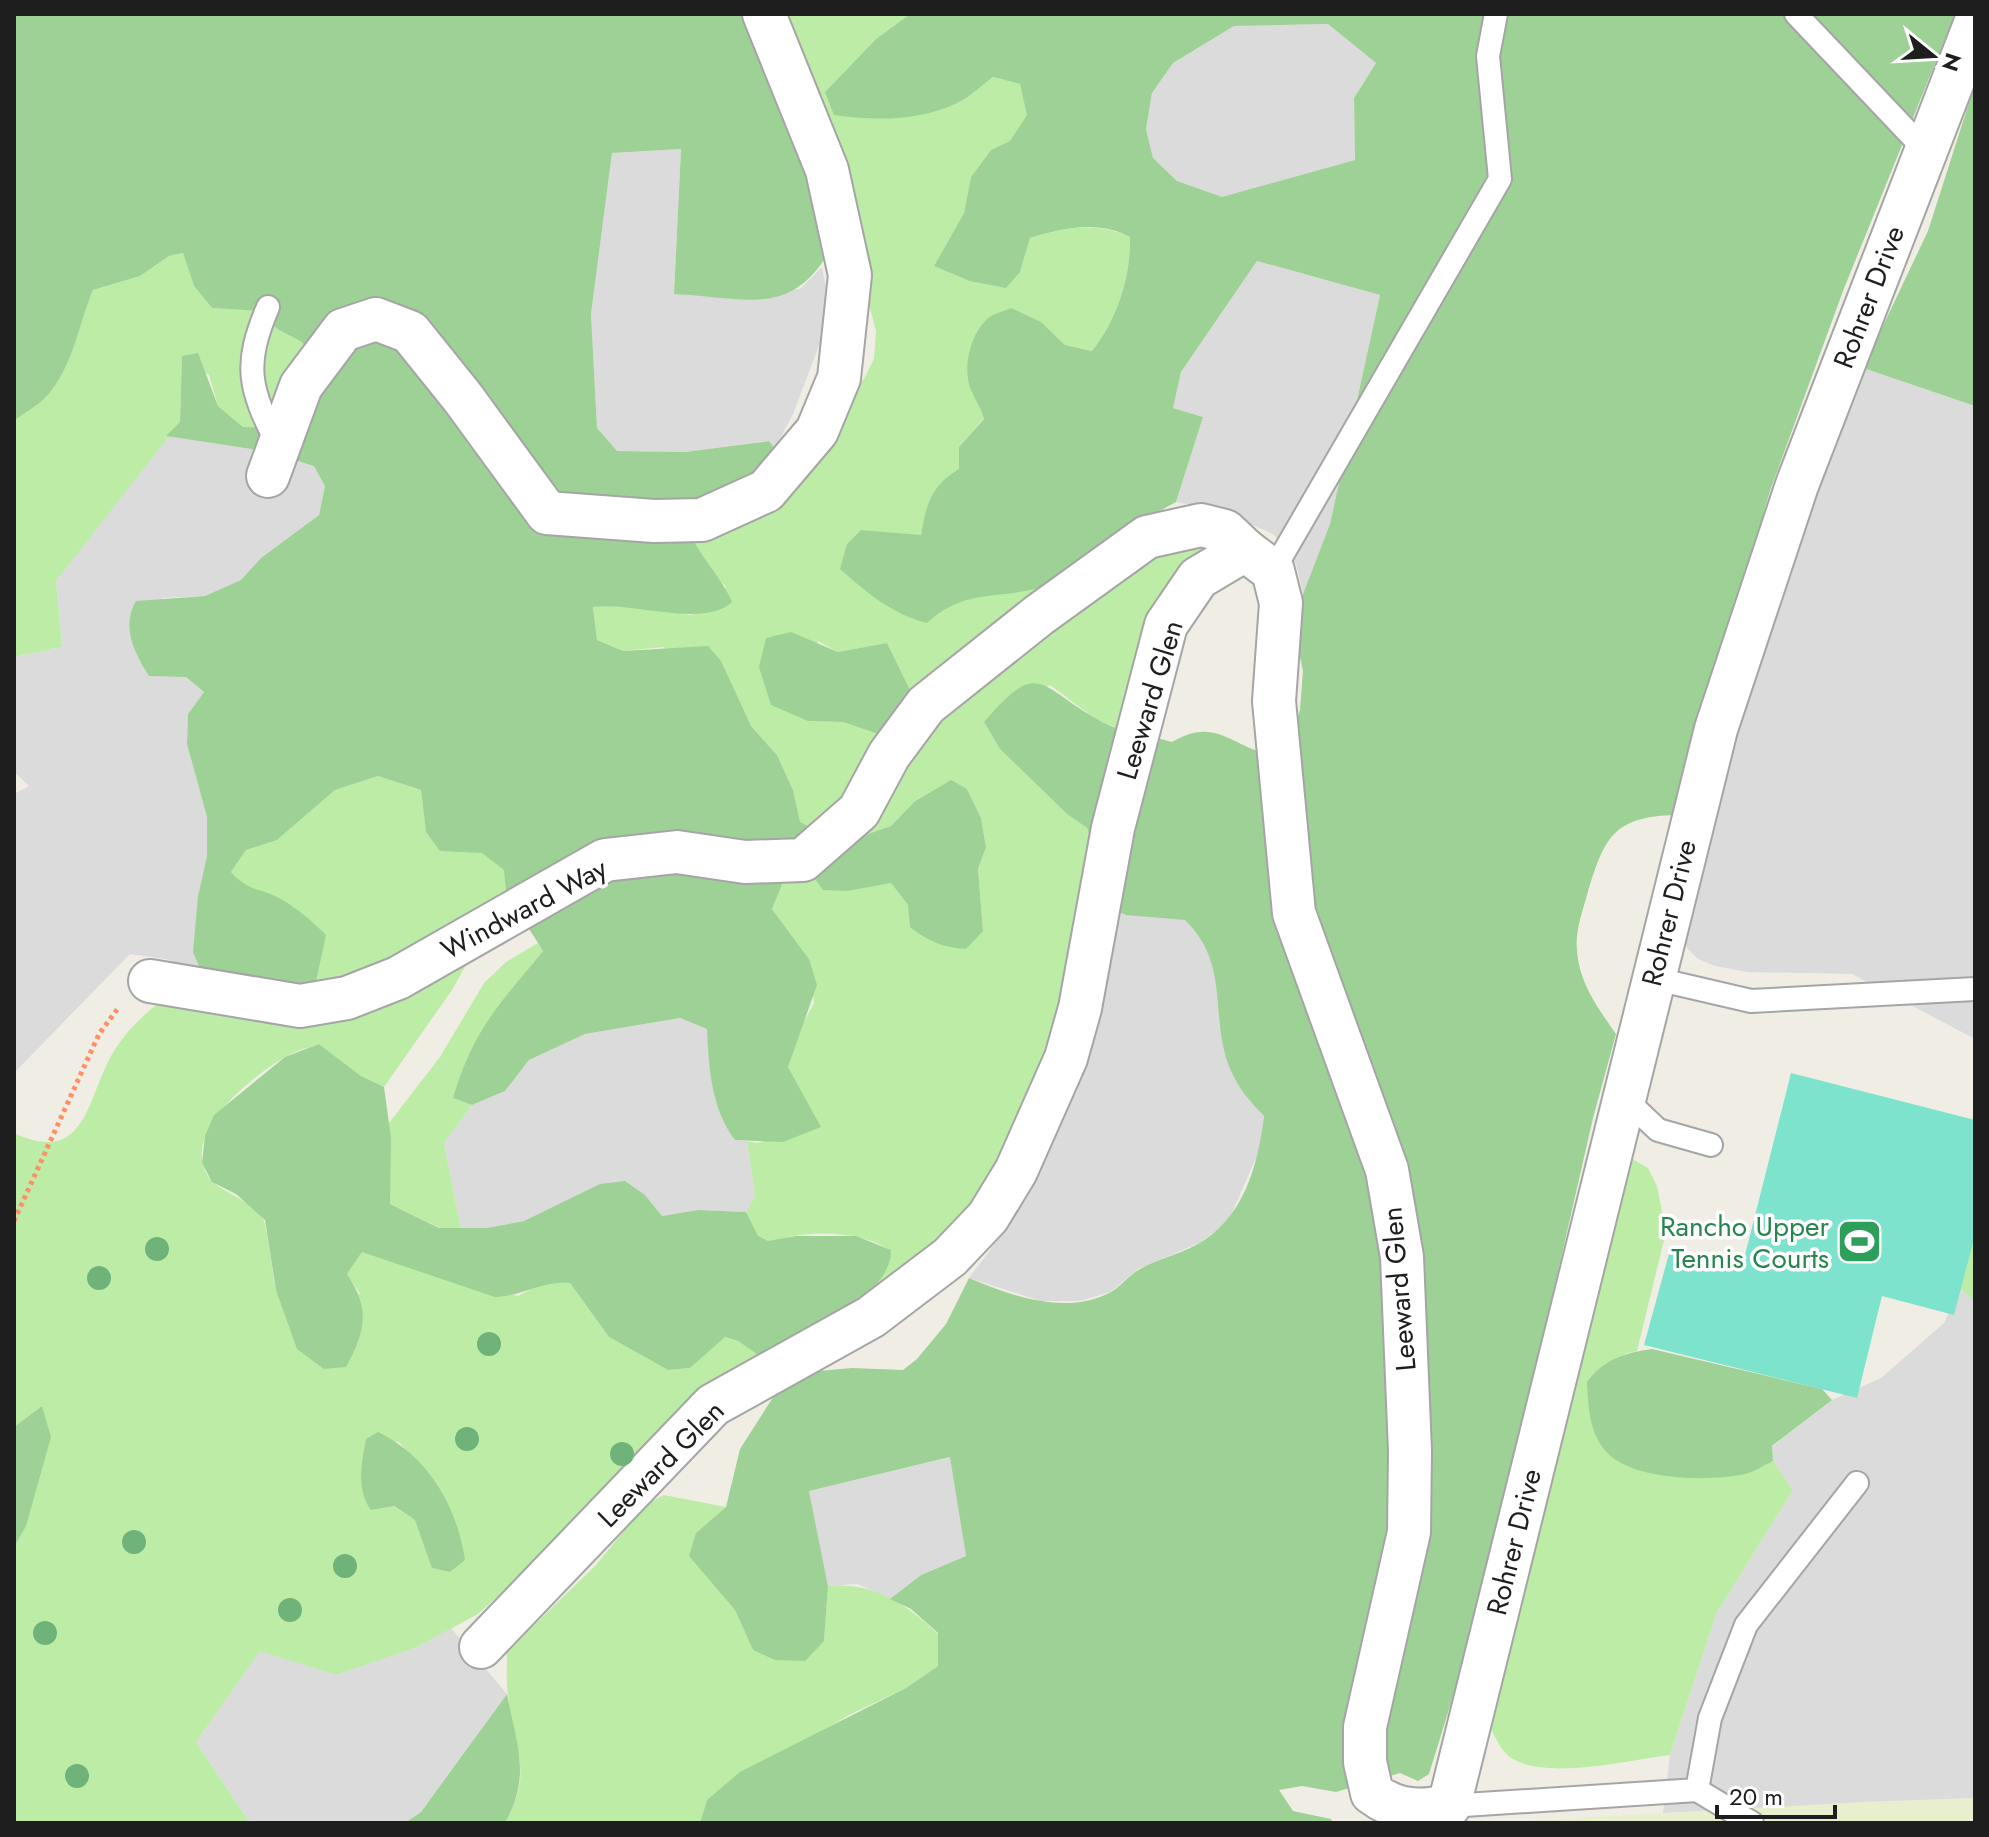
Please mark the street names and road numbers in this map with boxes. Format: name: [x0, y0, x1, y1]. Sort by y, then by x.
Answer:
street label: Rohrer Drive: [1823, 220, 1915, 374]
street label: Leeward Glen: [1106, 615, 1194, 785]
street label: Rohrer Drive: [1631, 835, 1707, 991]
street label: Windward Way: [434, 848, 615, 970]
street label: Leeward Glen: [1371, 1205, 1427, 1373]
street label: Leeward Glen: [588, 1391, 734, 1537]
street label: Rohrer Drive: [1476, 1464, 1552, 1620]

